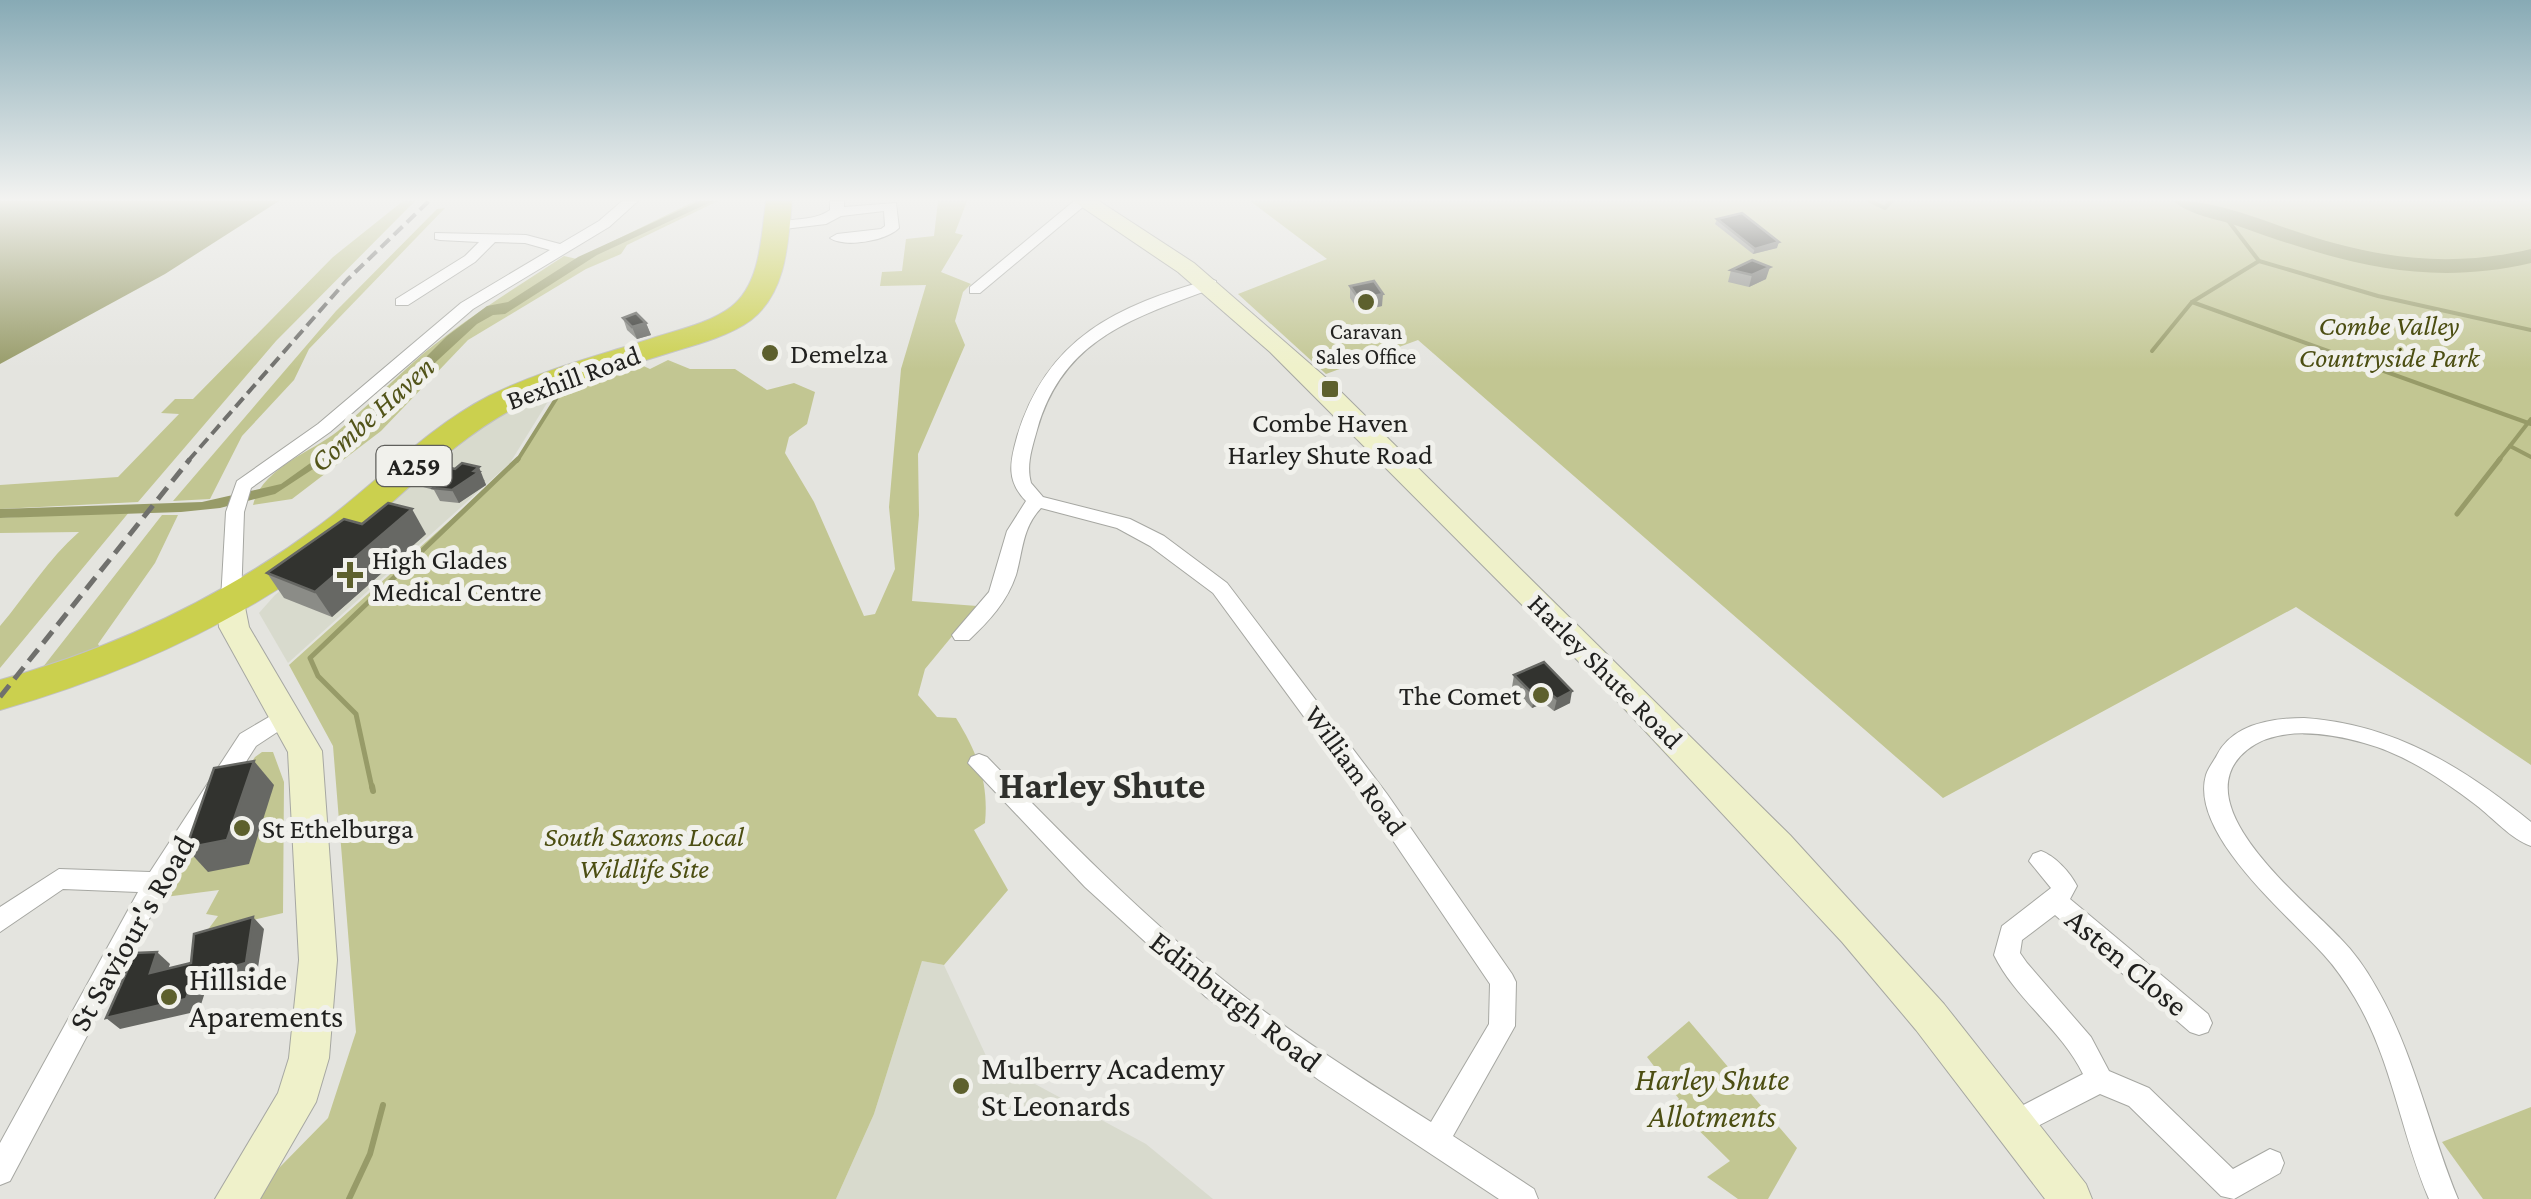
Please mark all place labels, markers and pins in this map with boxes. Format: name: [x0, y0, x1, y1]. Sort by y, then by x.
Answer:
marker: Caravan Sales Office: [1355, 291, 1377, 313]
place label: Caravan Sales Office: [1316, 319, 1416, 369]
place label: Demelza: [790, 338, 888, 369]
marker: Demelza: [759, 342, 781, 364]
marker: Combe Haven Harley Shute Road: [1319, 378, 1341, 400]
place label: Combe Haven Harley Shute Road: [1227, 407, 1433, 470]
place label: High Glades Medical Centre: [372, 544, 541, 607]
marker: High Glades Medical Centre: [337, 562, 363, 588]
place label: The Comet: [1399, 680, 1522, 711]
marker: The Comet: [1530, 684, 1552, 706]
place label: St Ethelburga: [262, 813, 414, 844]
marker: St Ethelburga: [231, 817, 253, 839]
place label: Hillside Aparements: [189, 961, 343, 1034]
marker: Hillside Aparements: [158, 986, 180, 1008]
place label: Mulberry Academy St Leonards: [981, 1050, 1225, 1123]
marker: Mulberry Academy St Leonards: [950, 1075, 972, 1097]

